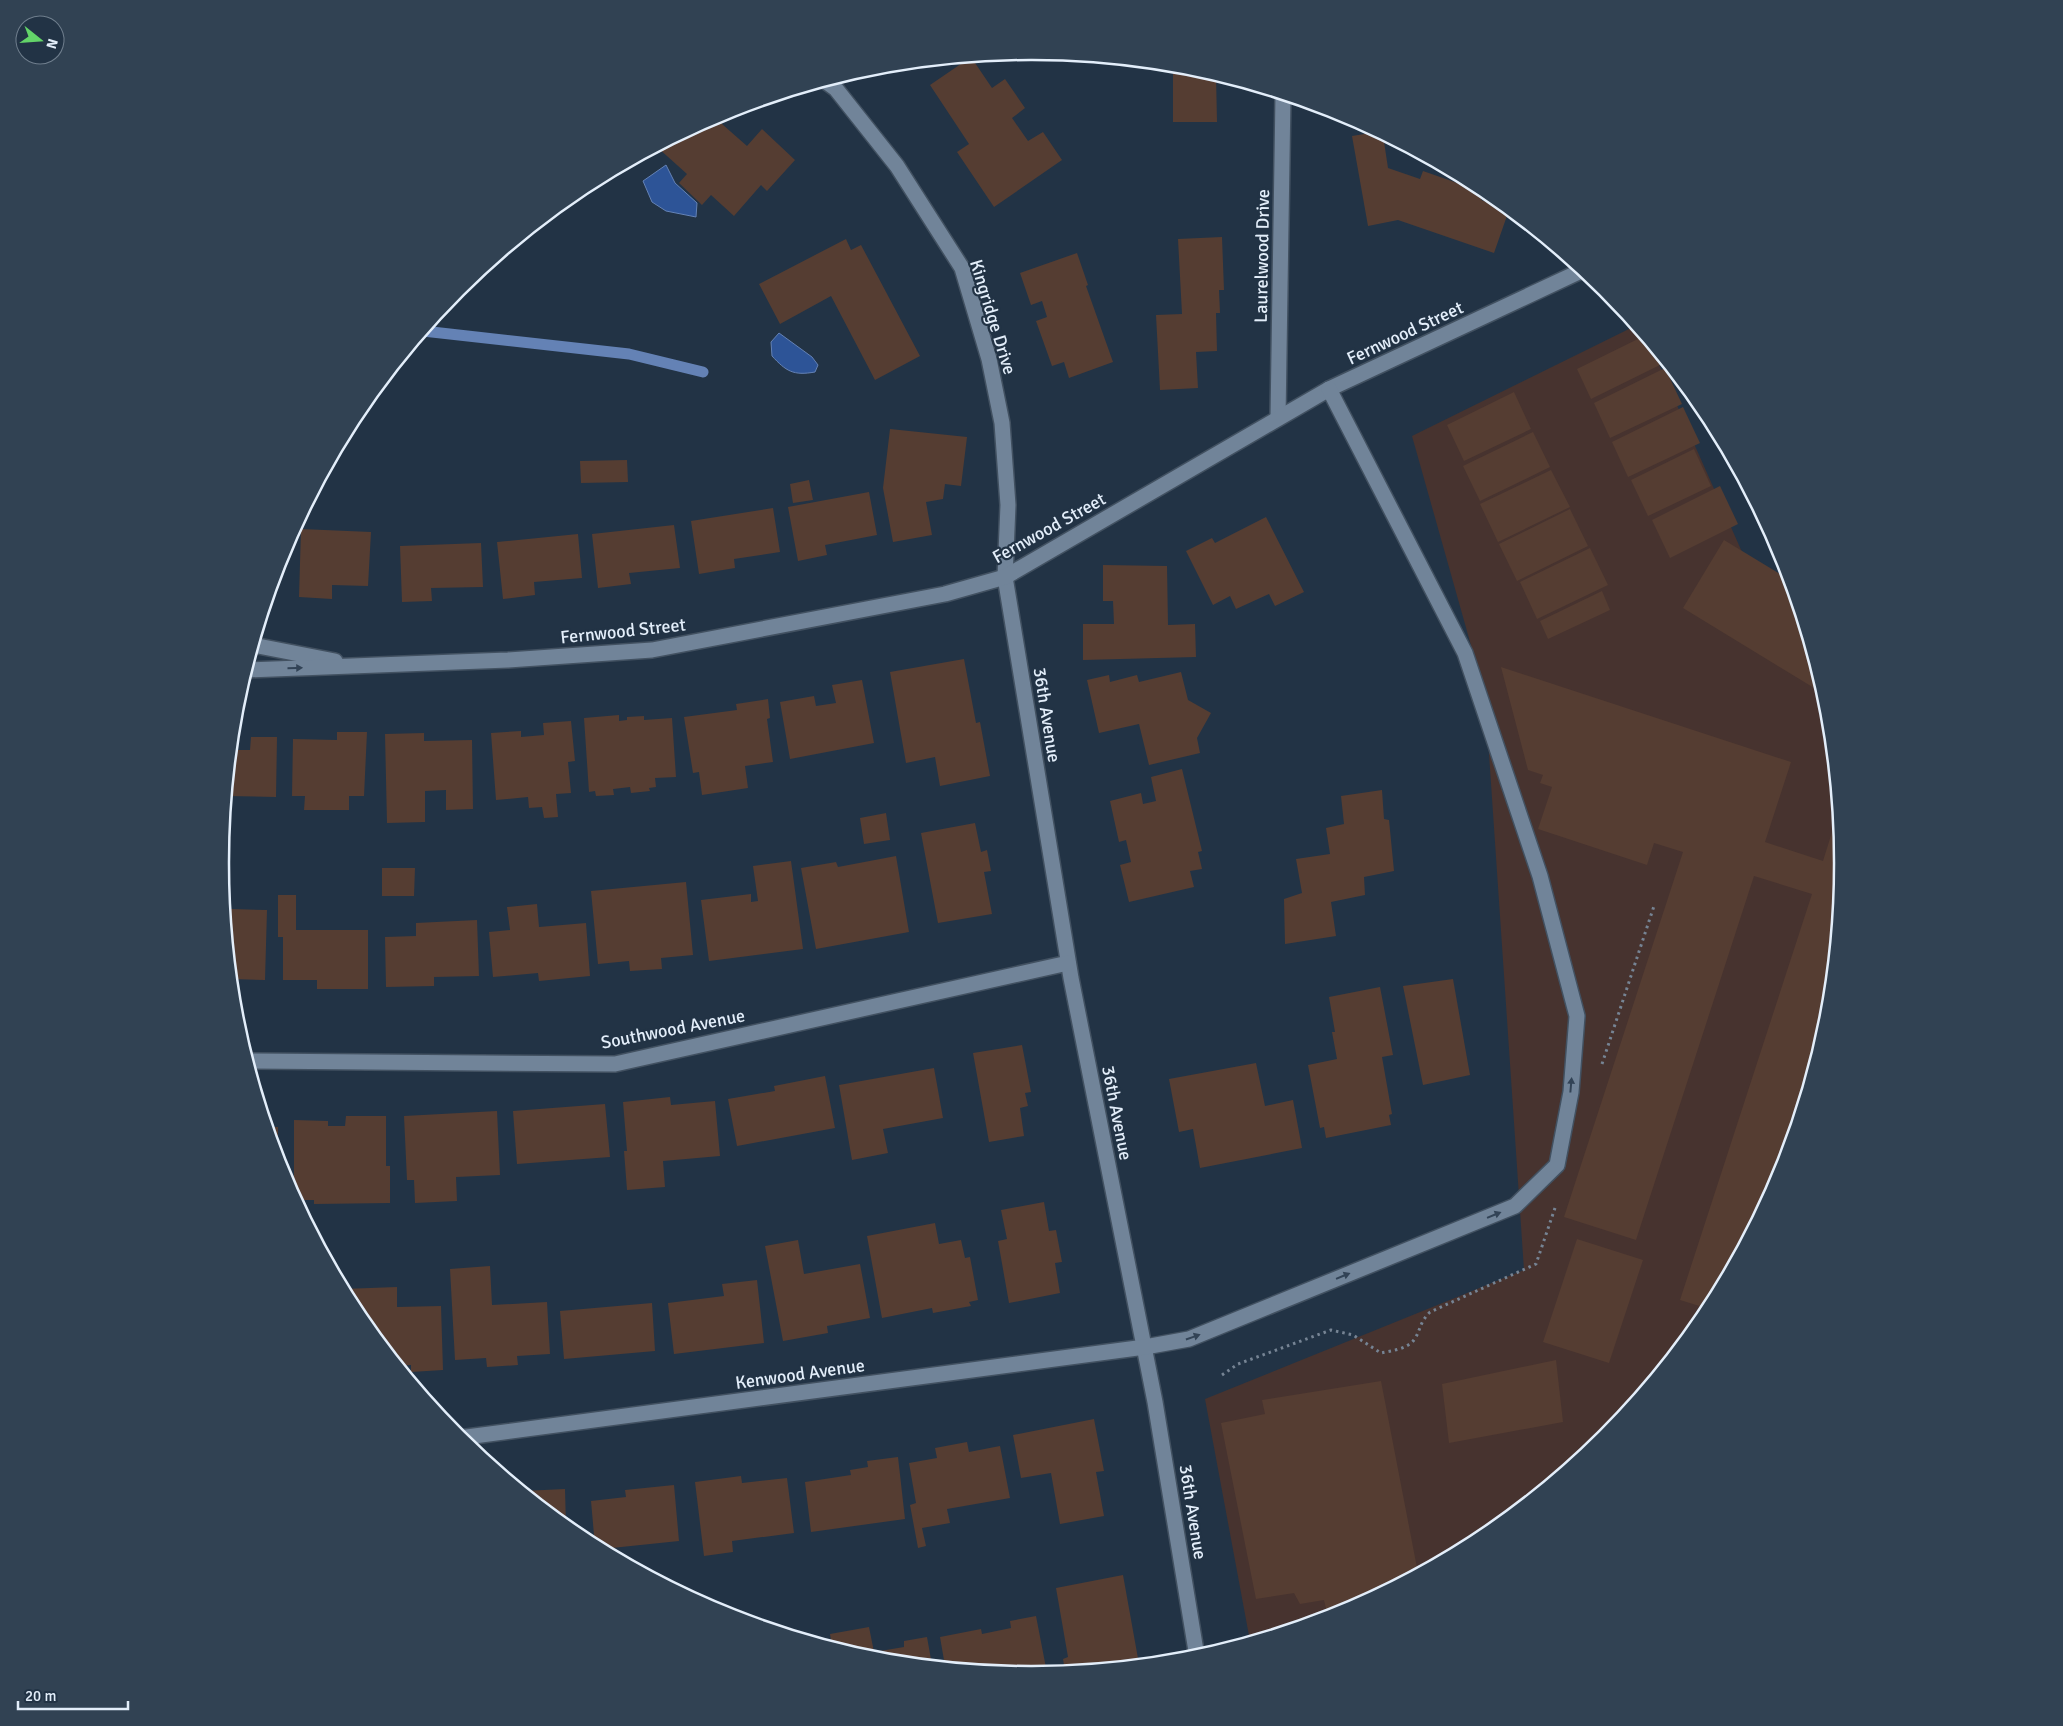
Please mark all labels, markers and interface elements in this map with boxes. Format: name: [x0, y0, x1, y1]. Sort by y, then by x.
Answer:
north arrow: [15, 15, 65, 65]
text: N: [42, 37, 62, 51]
street label: Laurelwood Drive: [1250, 189, 1274, 323]
street label: Kingridge Drive: [965, 257, 1021, 377]
street label: Fernwood Street: [1343, 296, 1467, 370]
street label: Fernwood Street: [989, 488, 1109, 568]
street label: Fernwood Street: [559, 613, 687, 649]
one-way arrow: [287, 664, 303, 672]
street label: 36th Avenue: [1029, 666, 1065, 764]
street label: Southwood Avenue: [599, 1004, 747, 1054]
street label: 36th Avenue: [1097, 1064, 1137, 1162]
one-way arrow: [1568, 1077, 1576, 1093]
one-way arrow: [1487, 1210, 1501, 1218]
one-way arrow: [1336, 1272, 1351, 1279]
one-way arrow: [1186, 1333, 1201, 1341]
street label: Kenwood Avenue: [734, 1354, 866, 1394]
street label: 36th Avenue: [1175, 1463, 1211, 1561]
scale bar: [18, 1678, 128, 1710]
text: 20 m: [25, 1687, 56, 1705]

